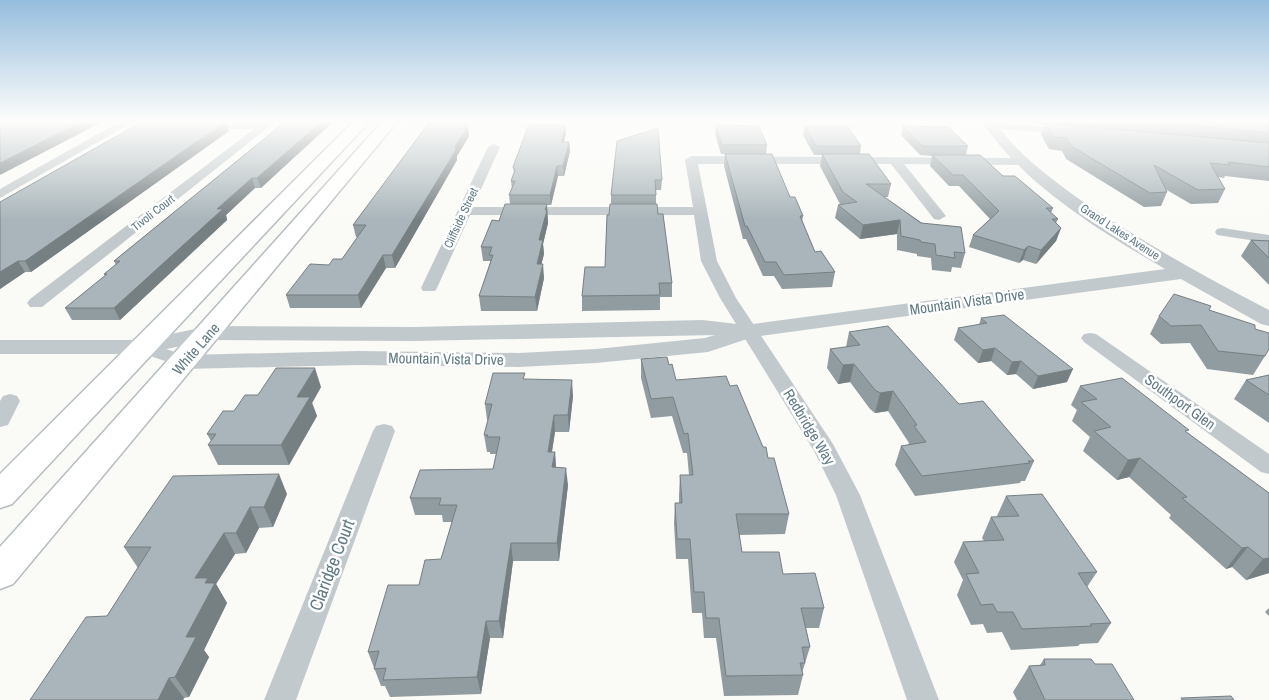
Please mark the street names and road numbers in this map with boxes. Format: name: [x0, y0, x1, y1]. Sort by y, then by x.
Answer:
street label: Cliffside Street: [440, 185, 482, 251]
street label: Tivoli Court: [128, 191, 178, 235]
street label: Grand Lakes Avenue: [1077, 200, 1163, 264]
street label: Mountain Vista Drive: [908, 283, 1026, 320]
street label: White Lane: [167, 318, 224, 379]
street label: Mountain Vista Drive: [388, 347, 504, 370]
street label: Southport Glen: [1141, 369, 1220, 434]
street label: Redbridge Way: [779, 385, 841, 469]
street label: Claridge Court: [303, 516, 360, 614]

